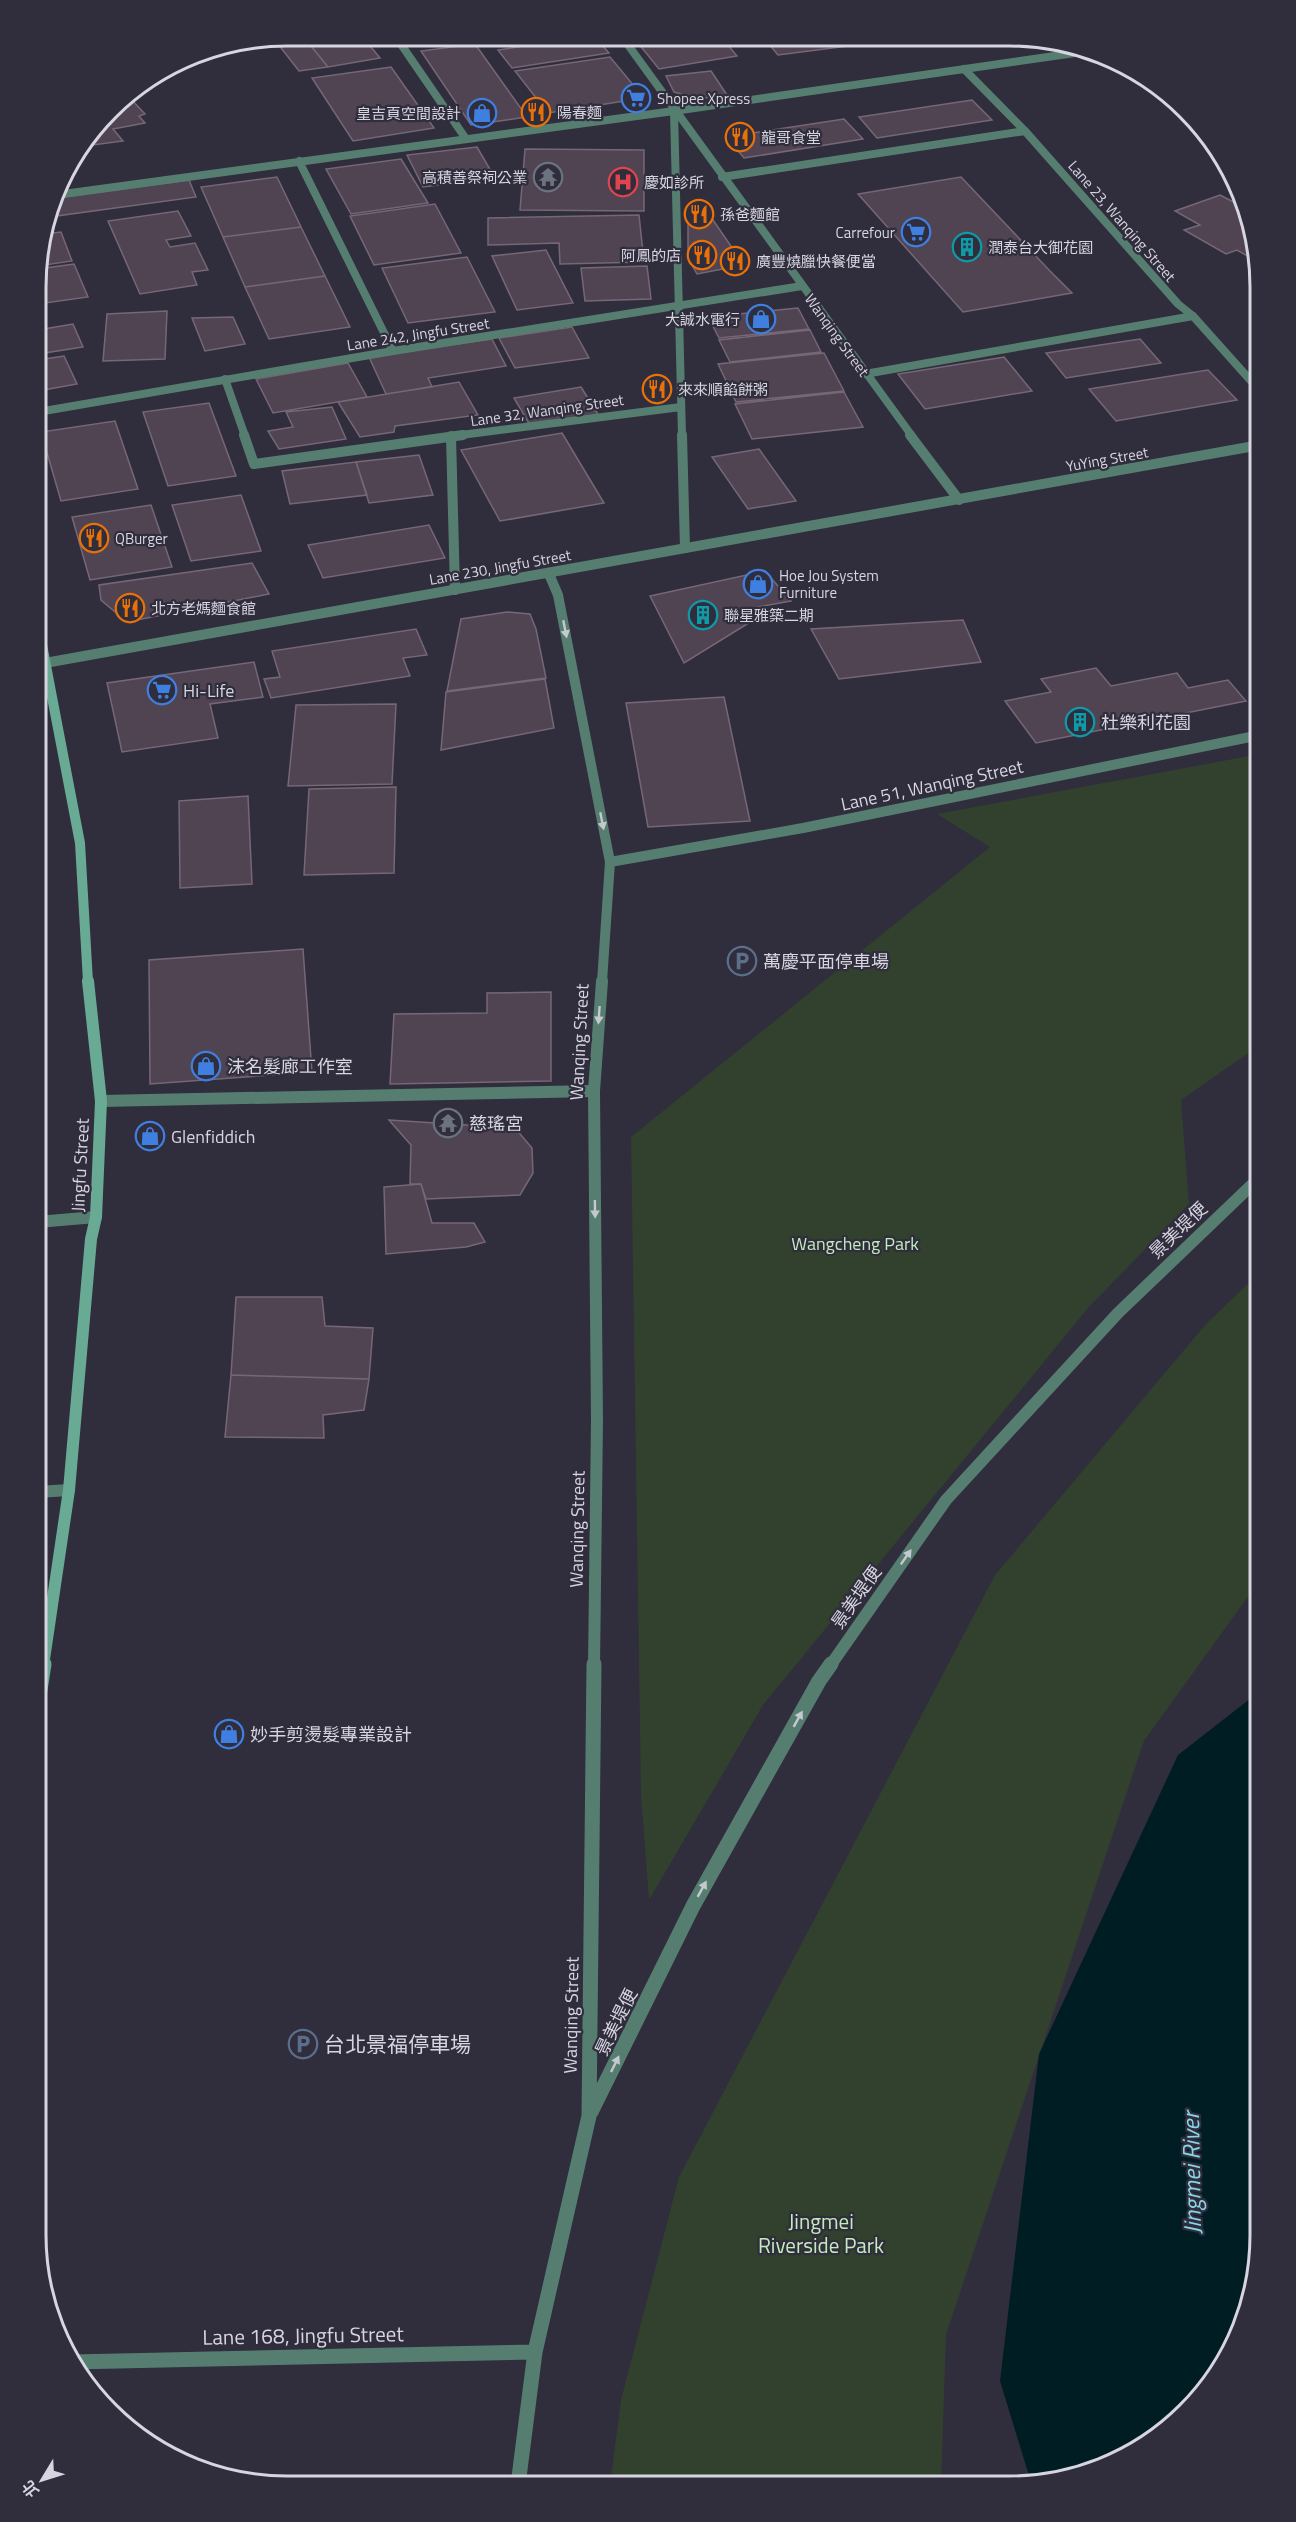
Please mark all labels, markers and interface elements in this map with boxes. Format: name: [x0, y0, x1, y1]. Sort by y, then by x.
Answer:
supermarket icon: Shopee Xpress: [620, 82, 652, 114]
place label: Shopee Xpress: [657, 87, 750, 110]
restaurant icon: 陽春麵: [520, 96, 552, 128]
shop icon: 皇吉頁空間設計: [466, 97, 498, 129]
place label: 陽春麵: [557, 101, 602, 124]
place label: 皇吉頁空間設計: [356, 102, 461, 125]
restaurant icon: 龍哥食堂: [724, 121, 756, 153]
place label: 龍哥食堂: [761, 126, 821, 149]
street label: Lane 23, Wanqing Street: [1063, 155, 1182, 287]
temple icon: 高積善祭祠公業: [532, 161, 564, 193]
place label: 高積善祭祠公業: [422, 166, 527, 189]
hospital icon: 慶如診所: [607, 166, 639, 198]
place label: 慶如診所: [644, 171, 704, 194]
restaurant icon: 孫爸麵館: [683, 198, 715, 230]
place label: 孫爸麵館: [720, 203, 780, 226]
supermarket icon: Carrefour: [900, 216, 932, 248]
place label: Carrefour: [836, 221, 895, 244]
building icon: 潤泰台大御花園: [951, 231, 983, 263]
place label: 潤泰台大御花園: [988, 236, 1093, 259]
restaurant icon: 阿鳳的店: [686, 239, 718, 271]
place label: 阿鳳的店: [621, 244, 681, 267]
restaurant icon: 廣豐燒臘快餐便當: [719, 245, 751, 277]
place label: 廣豐燒臘快餐便當: [756, 250, 876, 273]
street label: Wanqing Street: [799, 289, 875, 382]
shop icon: 大誠水電行: [745, 303, 777, 335]
place label: 大誠水電行: [665, 308, 740, 331]
street label: Lane 242, Jingfu Street: [345, 311, 492, 357]
restaurant icon: 來來順餡餅粥: [641, 373, 673, 405]
place label: 來來順餡餅粥: [678, 378, 768, 401]
street label: Lane 32, Wanqing Street: [469, 388, 626, 432]
street label: YuYing Street: [1064, 440, 1151, 478]
restaurant icon: QBurger: [78, 522, 110, 554]
place label: QBurger: [115, 527, 168, 550]
street label: Lane 230, Jingfu Street: [427, 543, 574, 591]
place label: Hoe Jou System Furniture: [779, 564, 879, 604]
shop icon: Hoe Jou System Furniture: [742, 568, 774, 600]
restaurant icon: 北方老媽麵食館: [114, 592, 146, 624]
place label: 北方老媽麵食館: [151, 597, 256, 620]
building icon: 聯星雅築二期: [687, 599, 719, 631]
place label: 聯星雅築二期: [724, 604, 814, 627]
one-way arrow: [561, 620, 570, 639]
supermarket icon: Hi-Life: [146, 674, 178, 706]
place label: Hi-Life: [183, 677, 234, 704]
building icon: 杜樂利花園: [1064, 706, 1096, 738]
place label: 杜樂利花園: [1101, 709, 1191, 736]
street label: Lane 51, Wanqing Street: [838, 752, 1026, 817]
one-way arrow: [598, 811, 607, 830]
parking icon: 萬慶平面停車場: [726, 945, 758, 977]
place label: 萬慶平面停車場: [763, 948, 889, 975]
street label: Wanqing Street: [562, 982, 596, 1101]
one-way arrow: [595, 1005, 604, 1024]
shop icon: 沫名髮廊工作室: [190, 1050, 222, 1082]
place label: 沫名髮廊工作室: [227, 1053, 353, 1080]
temple icon: 慈瑤宮: [432, 1107, 464, 1139]
place label: 慈瑤宮: [469, 1110, 523, 1137]
street label: Jingfu Street: [64, 1117, 96, 1213]
shop icon: Glenfiddich: [134, 1120, 166, 1152]
place label: Glenfiddich: [171, 1123, 255, 1150]
street label: 景美堤便: [1143, 1195, 1213, 1265]
one-way arrow: [590, 1200, 600, 1219]
park label: Wangcheng Park: [791, 1230, 919, 1257]
street label: Wanqing Street: [562, 1470, 592, 1588]
one-way arrow: [900, 1550, 912, 1566]
street label: 景美堤便: [824, 1560, 888, 1634]
one-way arrow: [793, 1710, 803, 1727]
shop icon: 妙手剪燙髮專業設計: [213, 1718, 245, 1750]
place label: 妙手剪燙髮專業設計: [250, 1721, 412, 1748]
one-way arrow: [697, 1880, 707, 1897]
street label: Wanqing Street: [556, 1956, 586, 2074]
street label: 景美堤便: [588, 1984, 644, 2060]
parking icon: 台北景福停車場: [287, 2028, 319, 2060]
place label: 台北景福停車場: [324, 2028, 471, 2060]
one-way arrow: [610, 2055, 620, 2072]
water label: Jingmei River: [1172, 2108, 1210, 2234]
park label: Jingmei Riverside Park: [758, 2205, 884, 2261]
street label: Lane 168, Jingfu Street: [202, 2317, 405, 2353]
north arrow: [12, 2450, 72, 2510]
text: 北: [16, 2476, 45, 2503]

